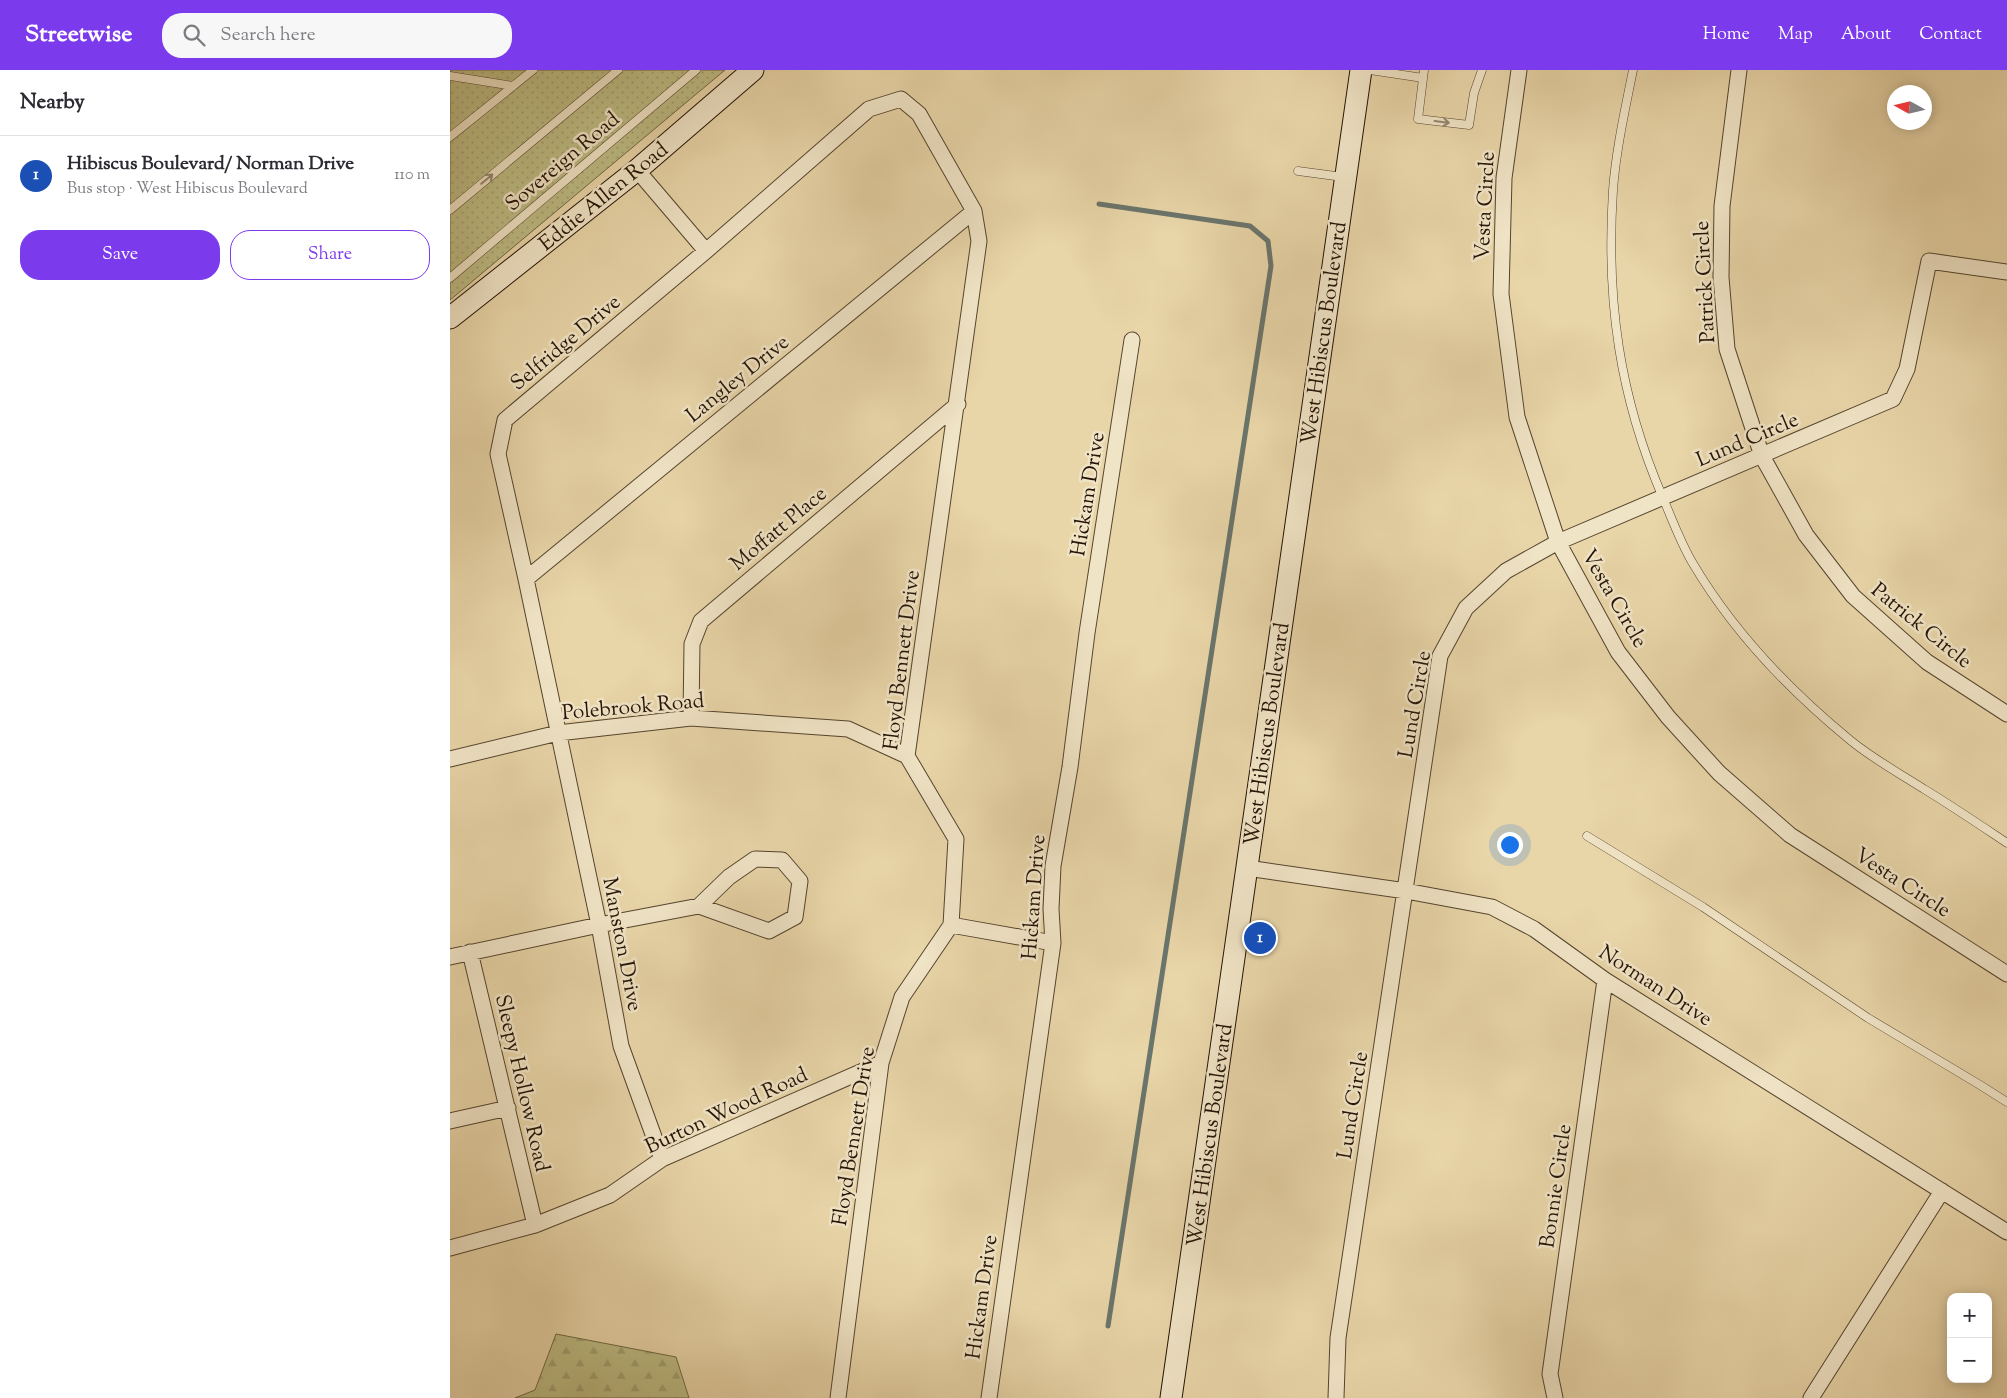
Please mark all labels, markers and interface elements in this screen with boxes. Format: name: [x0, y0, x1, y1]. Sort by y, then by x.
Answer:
search box: [162, 13, 512, 58]
text: Streetwise: [25, 18, 132, 52]
icon: search: [180, 21, 208, 49]
text: Search here: [220, 22, 316, 49]
text: Home: [1703, 22, 1750, 48]
text: Map: [1778, 22, 1813, 48]
text: About: [1841, 22, 1891, 48]
text: Contact: [1919, 22, 1982, 48]
north arrow: [1887, 85, 1932, 130]
text: Nearby: [20, 88, 85, 118]
street label: Sovereign Road: [499, 106, 627, 219]
one-way arrow: [1434, 117, 1450, 127]
street label: Eddie Allen Road: [533, 136, 675, 259]
text: Hibiscus Boulevard/ Norman Drive: [67, 151, 354, 178]
street label: Vesta Circle: [1468, 151, 1504, 262]
text: 1: [33, 164, 39, 187]
text: 110 m: [394, 164, 430, 187]
one-way arrow: [481, 174, 494, 185]
text: Bus stop · West Hibiscus Boulevard: [67, 178, 308, 201]
street label: West Hibiscus Boulevard: [1294, 219, 1356, 447]
street label: Patrick Circle: [1688, 220, 1724, 344]
button: Save: [20, 230, 220, 280]
button: Share: [230, 230, 430, 280]
street label: Selfridge Drive: [505, 288, 628, 399]
street label: Langley Drive: [680, 328, 796, 431]
street label: Lund Circle: [1692, 406, 1804, 476]
street label: Hickam Drive: [1064, 430, 1114, 559]
street label: Moffatt Place: [724, 480, 834, 579]
street label: Vesta Circle: [1573, 544, 1654, 654]
street label: Floyd Bennett Drive: [877, 568, 929, 752]
street label: Patrick Circle: [1864, 576, 1978, 677]
street label: West Hibiscus Boulevard: [1237, 620, 1299, 848]
street label: Lund Circle: [1392, 648, 1440, 760]
street label: Polebrook Road: [561, 687, 706, 729]
your location: [1497, 832, 1523, 858]
street label: Hickam Drive: [1016, 834, 1054, 961]
street label: Vesta Circle: [1848, 841, 1956, 926]
street label: Manston Drive: [593, 875, 649, 1014]
pin: 1: [1244, 919, 1276, 957]
street label: Norman Drive: [1592, 939, 1718, 1035]
street label: Sleepy Hollow Road: [486, 992, 556, 1175]
street label: West Hibiscus Boulevard: [1180, 1021, 1242, 1249]
street label: Floyd Bennett Drive: [826, 1044, 884, 1228]
street label: Lund Circle: [1331, 1049, 1377, 1161]
street label: Burton Wood Road: [641, 1061, 813, 1163]
street label: Bonnie Circle: [1533, 1122, 1581, 1250]
street label: Hickam Drive: [959, 1233, 1007, 1361]
map controls: [1947, 1293, 1992, 1383]
button: +: [1947, 1293, 1992, 1338]
button: −: [1947, 1338, 1992, 1383]

